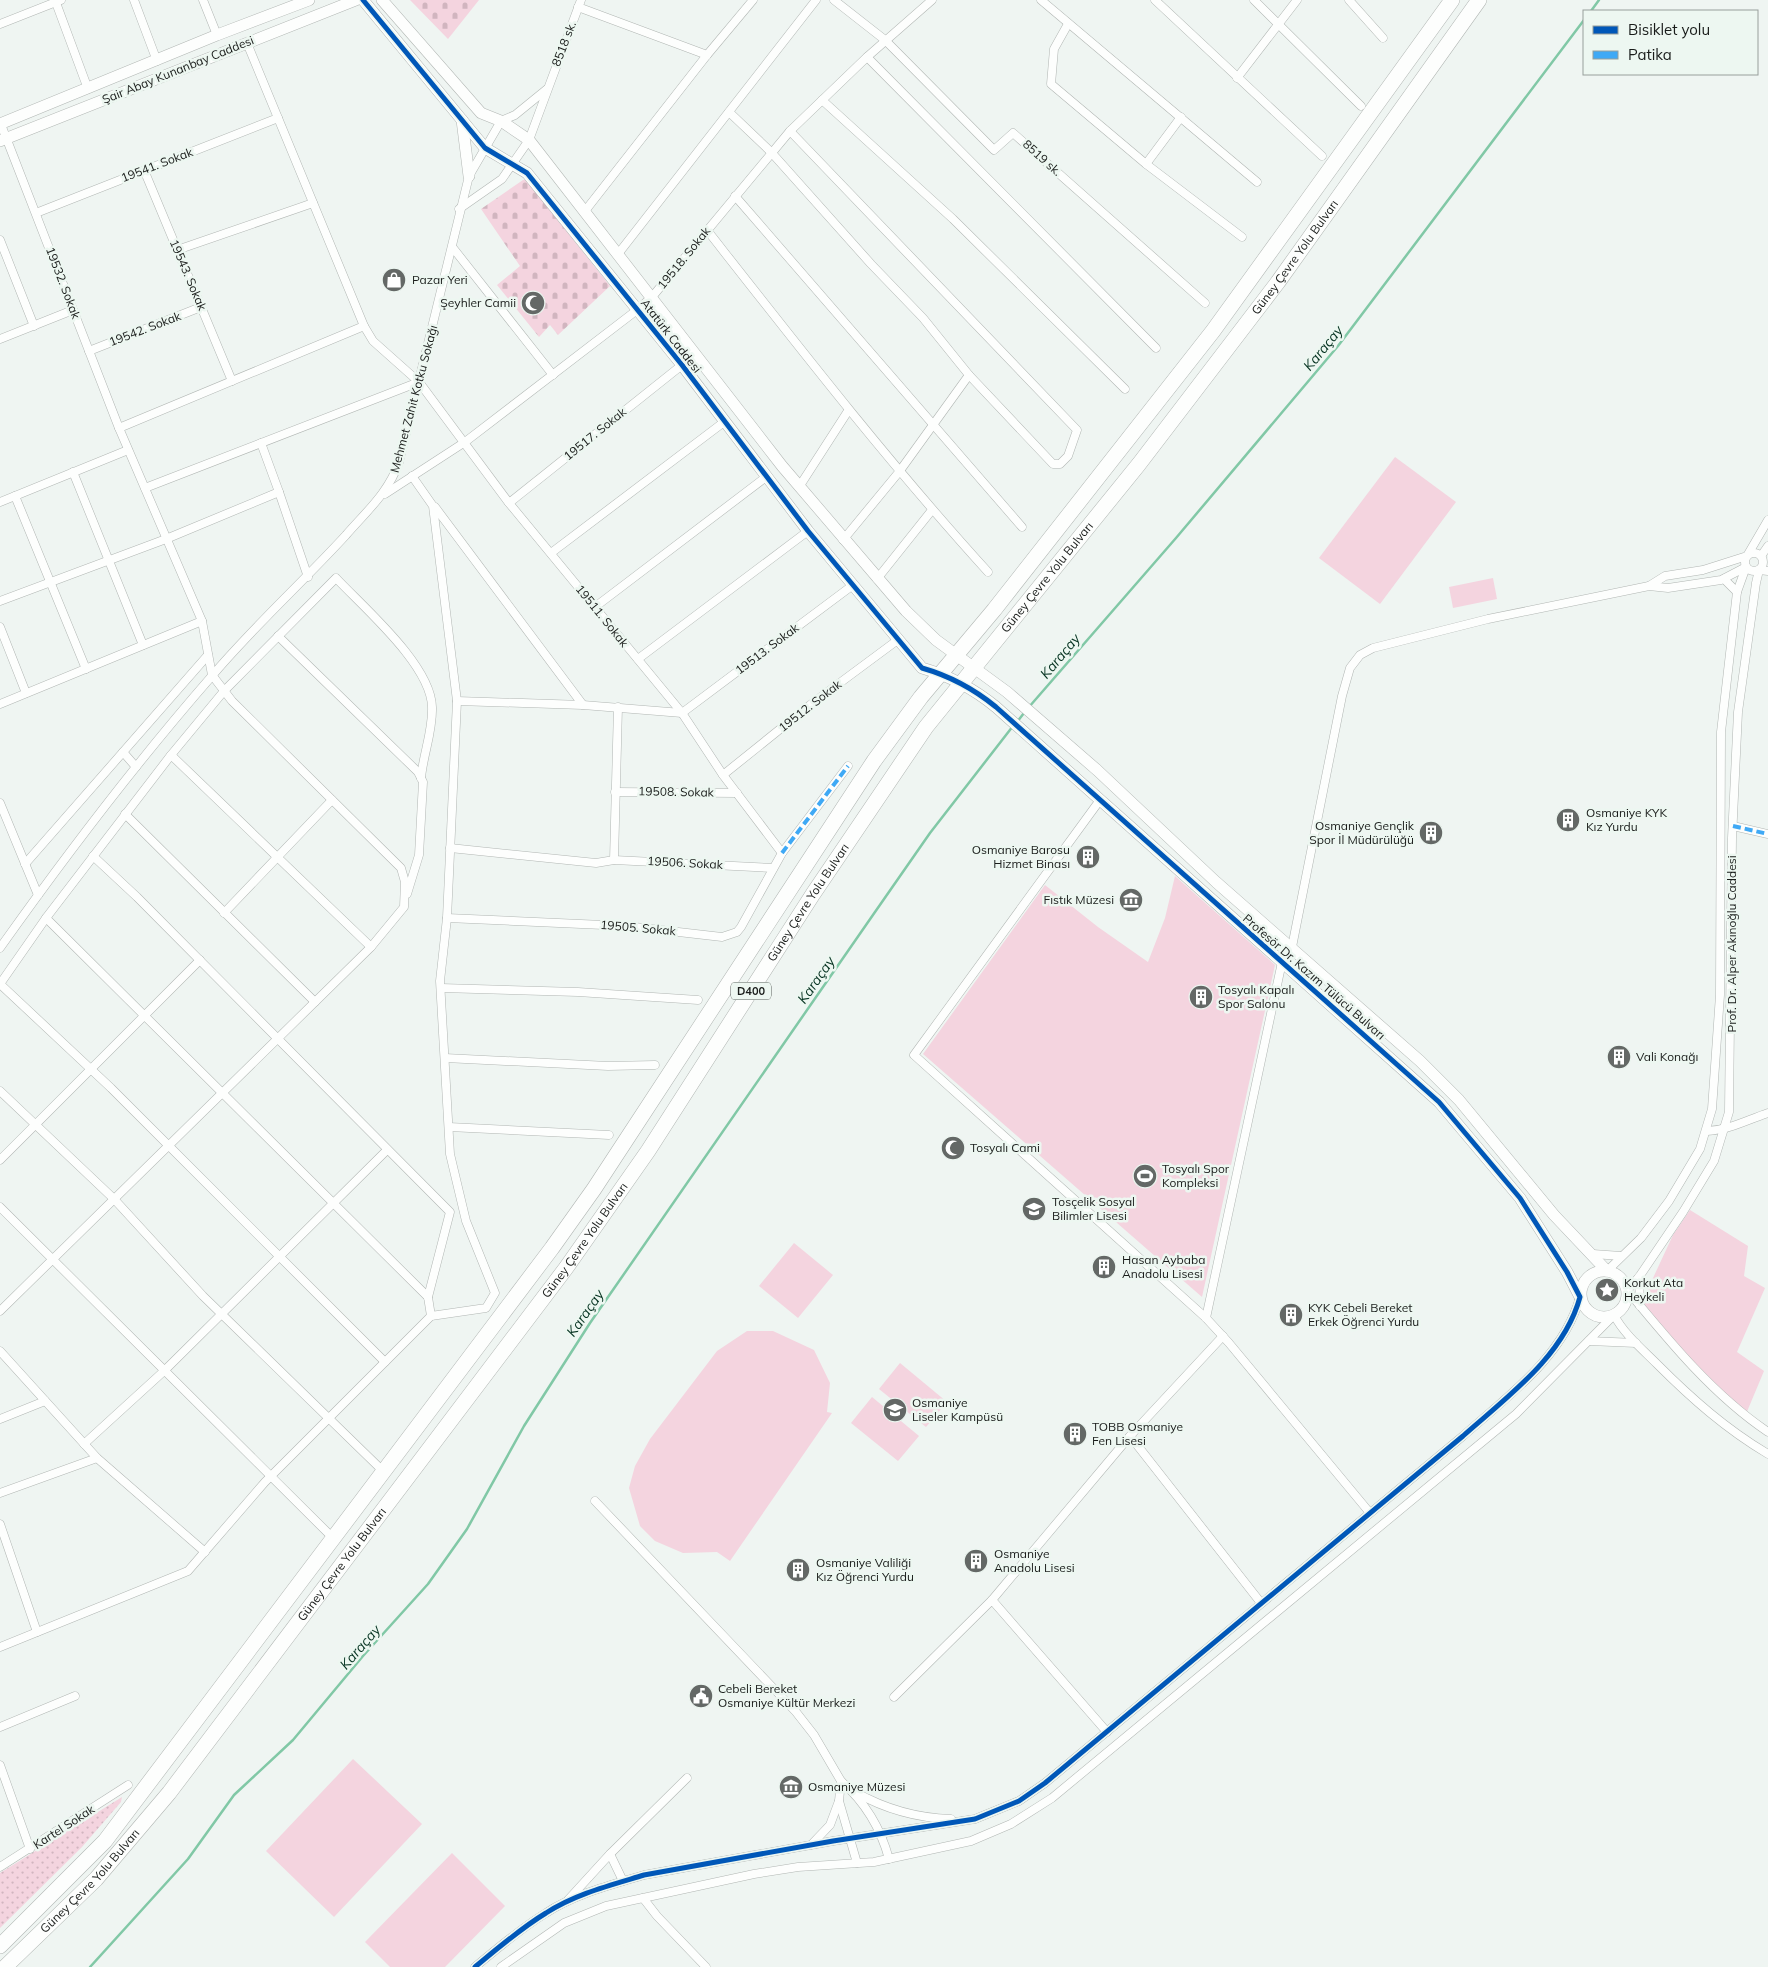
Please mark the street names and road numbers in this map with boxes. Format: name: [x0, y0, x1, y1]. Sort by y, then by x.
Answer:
street label: 8518 sk.: [548, 19, 579, 68]
street label: Şair Abay Kunanbay Caddesi: [100, 32, 256, 107]
street label: 8519 sk.: [1020, 136, 1065, 179]
street label: 19541. Sokak: [119, 144, 196, 185]
street label: Güney Çevre Yolu Bulvarı: [1248, 197, 1341, 317]
street label: 19518. Sokak: [654, 223, 714, 292]
street label: 19543. Sokak: [167, 237, 210, 313]
street label: 19532. Sokak: [43, 245, 84, 322]
street label: Atatürk Caddesi: [638, 296, 705, 376]
street label: 19542. Sokak: [107, 308, 184, 349]
street label: Mehmet Zahit Kotku Sokağı: [387, 323, 440, 474]
street label: 19517. Sokak: [561, 403, 629, 463]
street label: Güney Çevre Yolu Bulvarı: [997, 519, 1096, 635]
street label: 19511. Sokak: [573, 582, 633, 650]
street label: 19513. Sokak: [732, 619, 802, 677]
street label: 19512. Sokak: [775, 676, 845, 735]
street label: 19508. Sokak: [638, 783, 715, 800]
street label: Güney Çevre Yolu Bulvarı: [764, 841, 852, 964]
street label: 19506. Sokak: [647, 853, 724, 872]
street label: Prof. Dr. Alper Akınoğlu Caddesi: [1724, 855, 1739, 1033]
street label: Profesör Dr. Kazım Tülücü Bulvarı: [1240, 911, 1389, 1043]
street label: 19505. Sokak: [600, 917, 677, 938]
road number: D400: [731, 982, 771, 999]
street label: Güney Çevre Yolu Bulvarı: [538, 1180, 631, 1301]
street label: Güney Çevre Yolu Bulvarı: [294, 1504, 389, 1624]
street label: Kartel Sokak: [30, 1801, 98, 1852]
street label: Güney Çevre Yolu Bulvarı: [37, 1825, 142, 1936]

